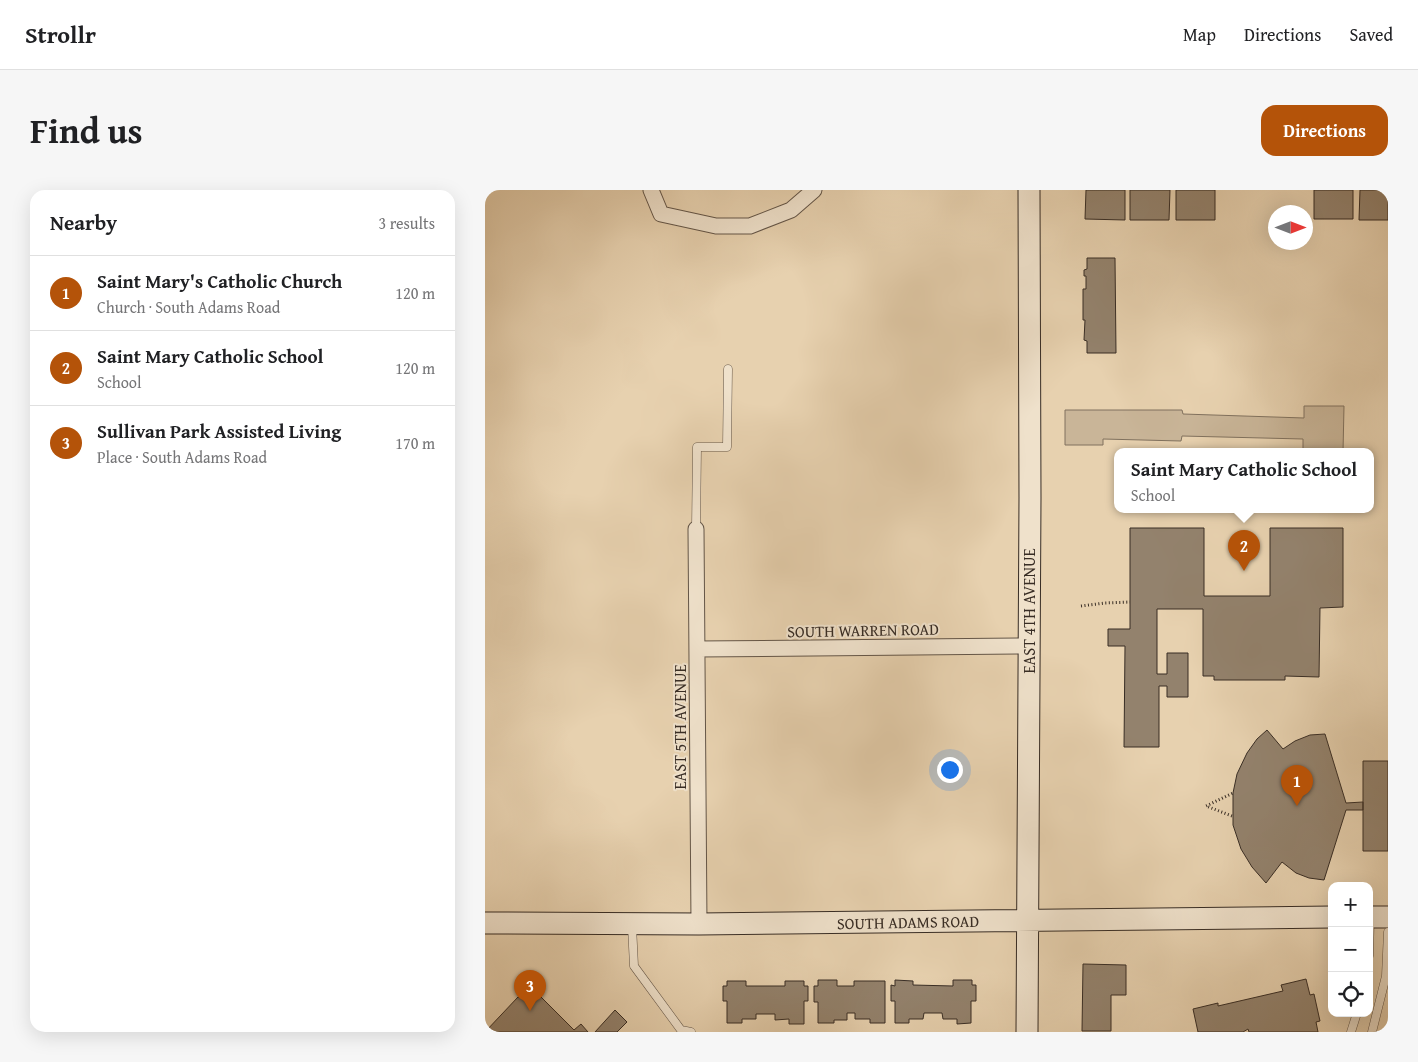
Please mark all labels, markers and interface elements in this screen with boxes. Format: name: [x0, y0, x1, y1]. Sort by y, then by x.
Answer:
text: Strollr: [25, 17, 96, 52]
text: Map: [1183, 21, 1216, 48]
text: Directions: [1244, 21, 1321, 48]
text: Saved: [1349, 21, 1393, 48]
text: Find us: [30, 105, 143, 156]
button: Directions: [1261, 105, 1388, 156]
north arrow: [1268, 205, 1313, 250]
text: Nearby: [50, 207, 117, 238]
text: 3 results: [378, 211, 435, 235]
text: Saint Mary's Catholic Church: [97, 267, 342, 295]
text: 1: [62, 281, 70, 305]
text: 120 m: [395, 281, 435, 305]
text: Church · South Adams Road: [97, 295, 280, 319]
text: Saint Mary Catholic School: [97, 342, 323, 370]
text: 2: [62, 356, 70, 380]
text: 120 m: [395, 356, 435, 380]
text: School: [97, 370, 141, 394]
text: Sullivan Park Assisted Living: [97, 417, 341, 445]
text: 3: [62, 431, 70, 455]
text: 170 m: [395, 431, 435, 455]
text: Place · South Adams Road: [97, 445, 267, 469]
popup: [1114, 448, 1374, 513]
text: Saint Mary Catholic School: [1131, 455, 1357, 483]
text: School: [1131, 483, 1175, 507]
pin: 2: [1228, 530, 1260, 571]
street label: EAST 4TH AVENUE: [1017, 548, 1041, 674]
street label: SOUTH WARREN ROAD: [787, 617, 939, 643]
street label: EAST 5TH AVENUE: [668, 664, 692, 790]
your location: [937, 757, 963, 783]
pin: 1: [1281, 765, 1313, 806]
map controls: [1328, 882, 1373, 1017]
button: +: [1328, 882, 1373, 927]
street label: SOUTH ADAMS ROAD: [837, 909, 980, 935]
button: −: [1328, 927, 1373, 972]
pin: 3: [514, 970, 546, 1011]
button: locate: [1328, 972, 1373, 1017]

